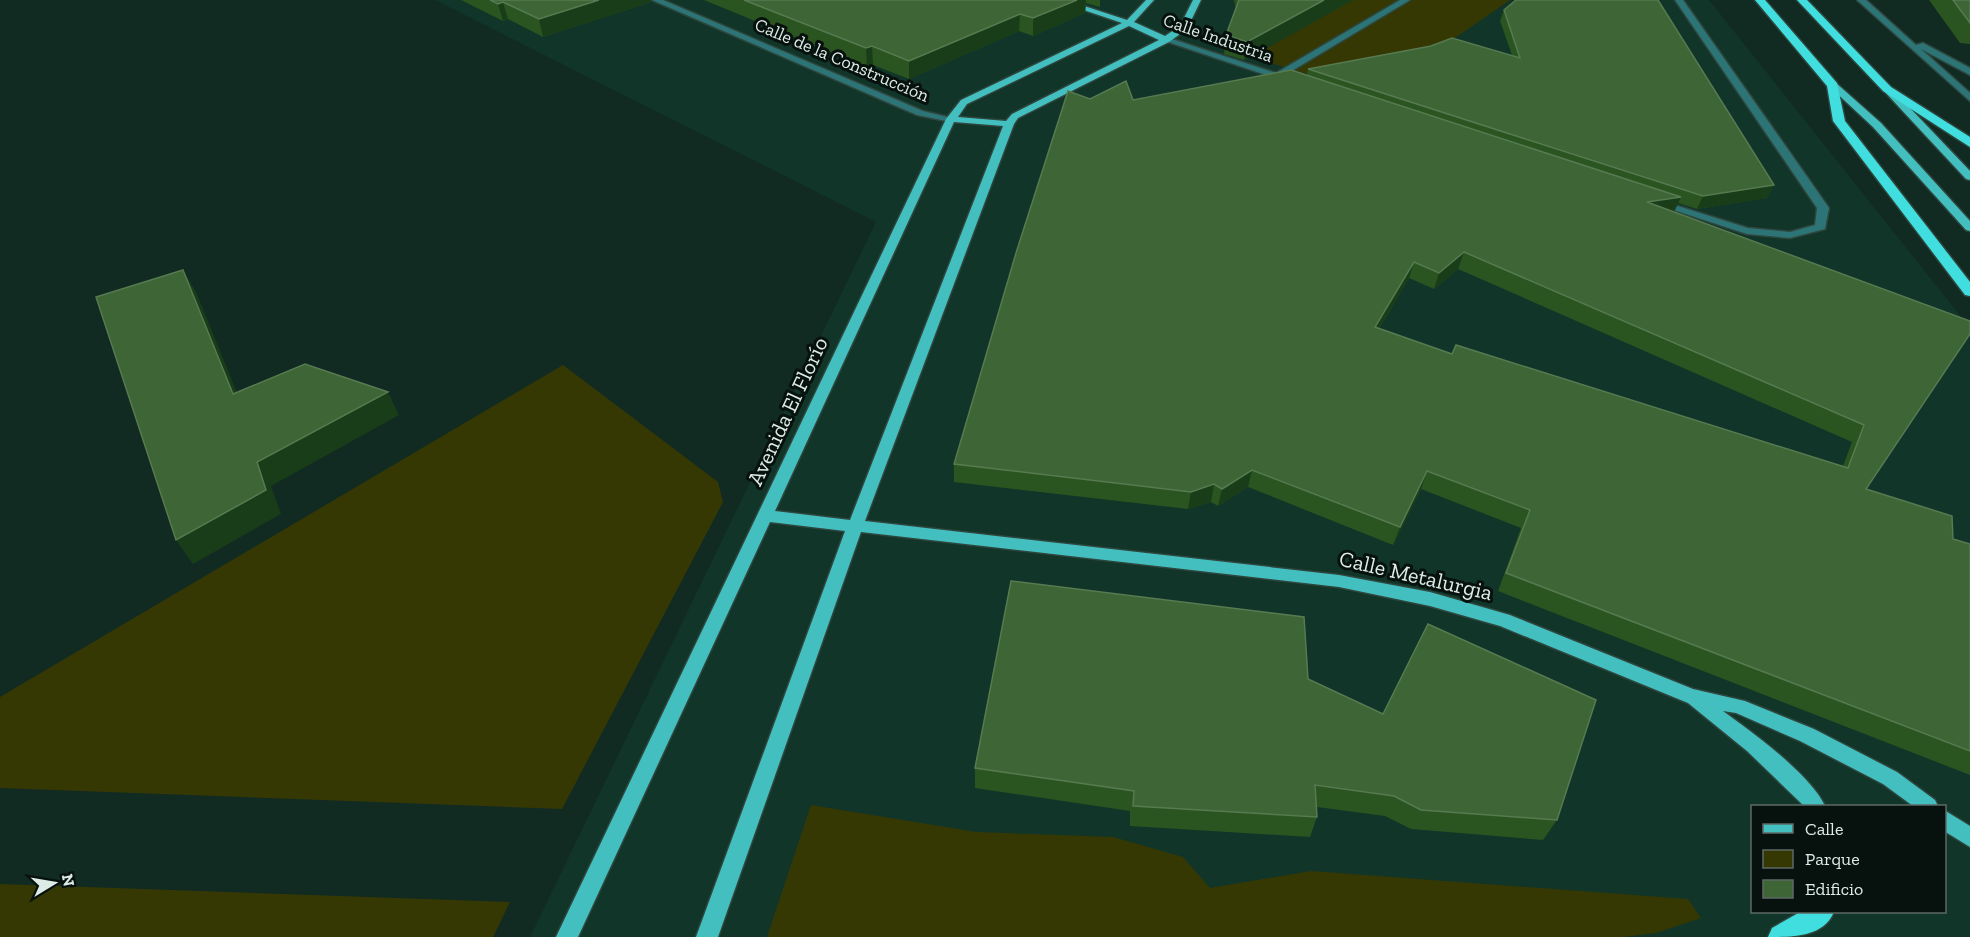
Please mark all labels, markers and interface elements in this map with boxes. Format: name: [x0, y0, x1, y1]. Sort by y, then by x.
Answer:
street label: Calle Industria: [1160, 9, 1276, 67]
street label: Calle de la Construcción: [752, 13, 933, 107]
street label: Avenida El Florío: [741, 333, 834, 490]
street label: Calle Metalurgia: [1337, 545, 1495, 606]
legend: [1751, 805, 1946, 913]
text: Calle: [1805, 818, 1843, 840]
text: Parque: [1805, 848, 1860, 870]
north arrow: [24, 853, 84, 913]
text: N: [58, 872, 79, 888]
text: Edificio: [1805, 878, 1863, 900]

